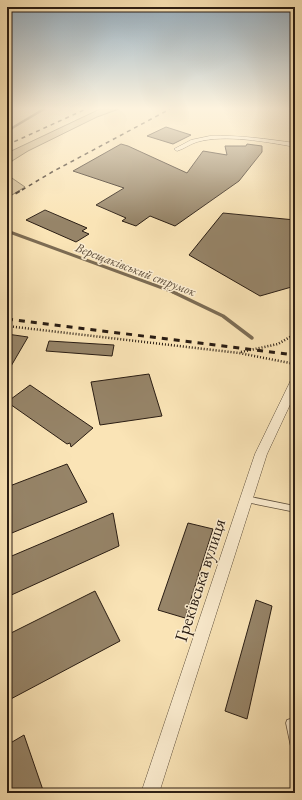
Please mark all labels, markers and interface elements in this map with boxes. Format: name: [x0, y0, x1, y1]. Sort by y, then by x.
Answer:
water label: Верещаківський струмок: [72, 238, 199, 301]
street label: Греківська вулиця: [169, 515, 230, 644]

